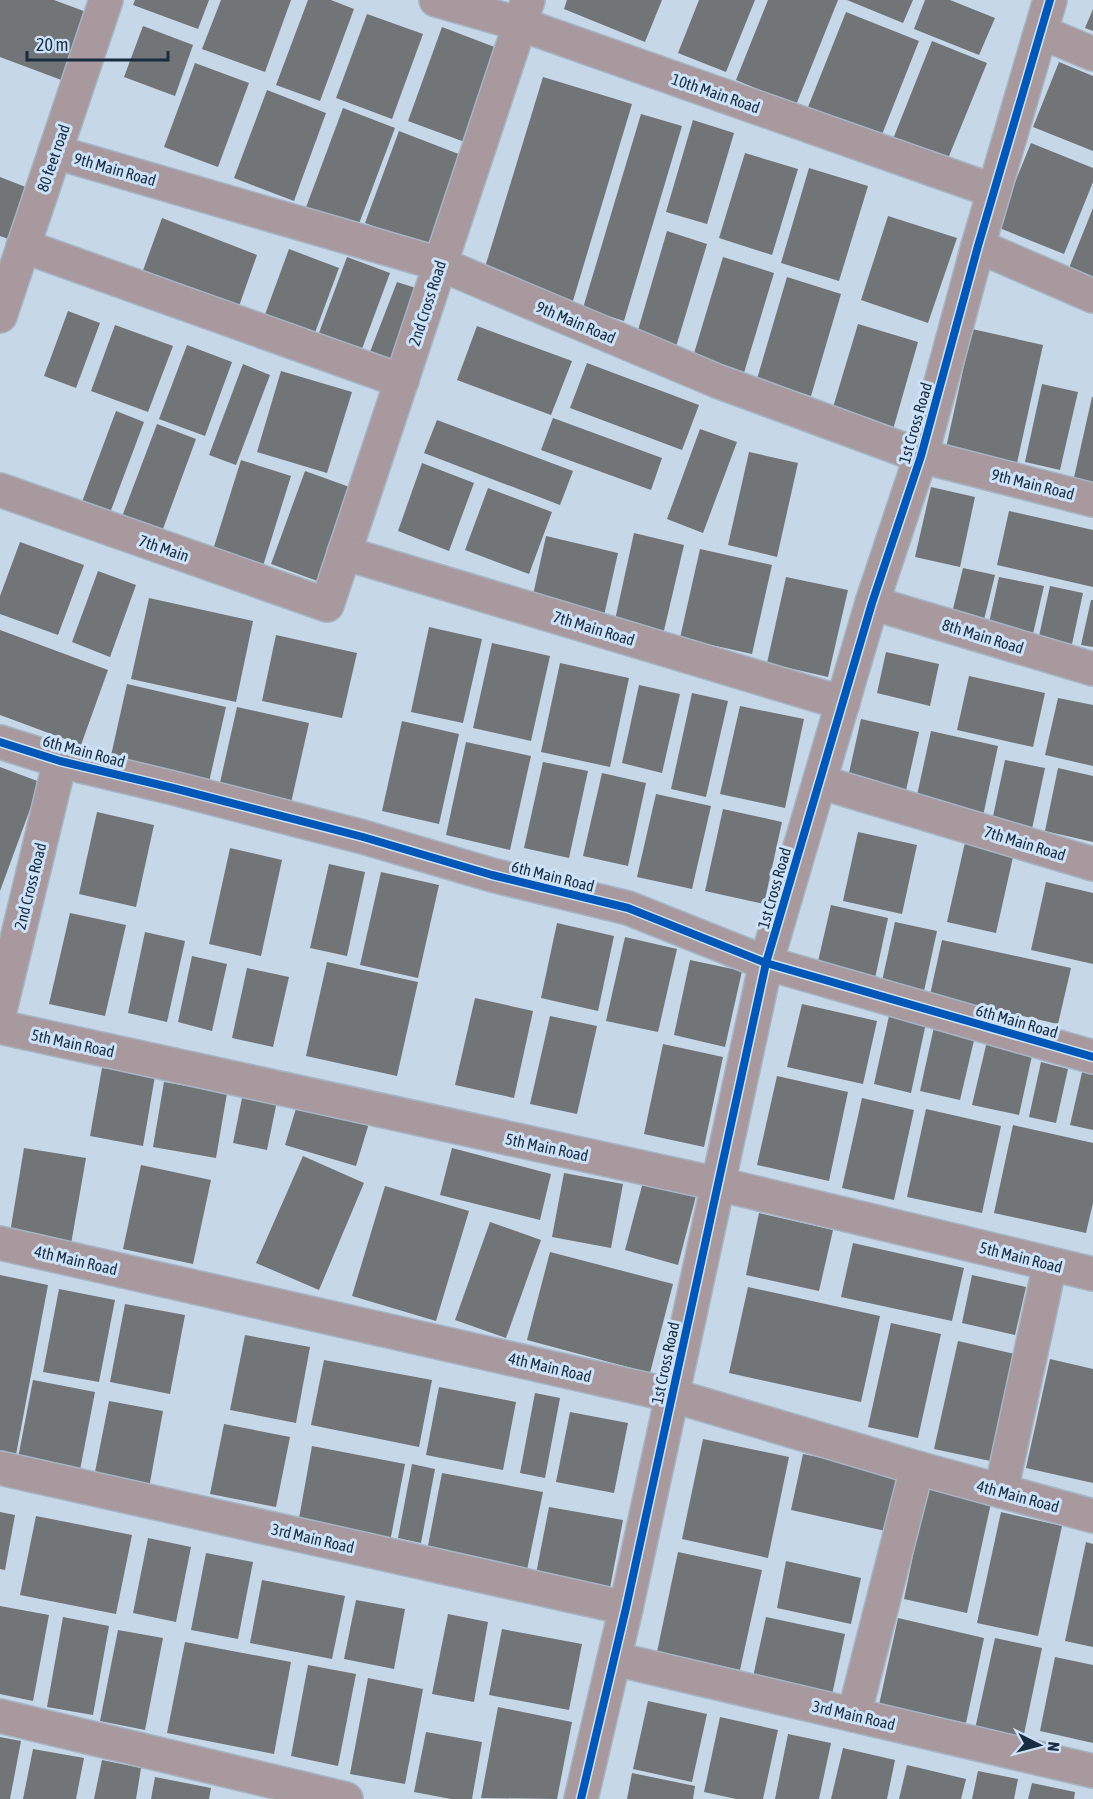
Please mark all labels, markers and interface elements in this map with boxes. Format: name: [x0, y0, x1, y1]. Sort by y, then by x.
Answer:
scale bar: [27, 24, 168, 62]
text: 20 m: [36, 34, 68, 55]
street label: 10th Main Road: [670, 70, 762, 116]
street label: 80 feet road: [33, 122, 73, 194]
street label: 9th Main Road: [72, 149, 158, 189]
street label: 2nd Cross Road: [405, 258, 449, 348]
street label: 9th Main Road: [534, 297, 618, 347]
street label: 1st Cross Road: [895, 380, 935, 466]
street label: 9th Main Road: [990, 465, 1076, 503]
street label: 7th Main: [137, 531, 191, 565]
street label: 7th Main Road: [551, 607, 637, 649]
street label: 8th Main Road: [940, 615, 1026, 657]
street label: 6th Main Road: [41, 731, 127, 771]
street label: 7th Main Road: [982, 822, 1068, 864]
street label: 2nd Cross Road: [11, 841, 49, 931]
street label: 1st Cross Road: [754, 845, 794, 931]
street label: 6th Main Road: [510, 857, 596, 895]
street label: 6th Main Road: [974, 1001, 1060, 1041]
street label: 5th Main Road: [30, 1025, 116, 1061]
street label: 5th Main Road: [504, 1129, 590, 1165]
street label: 5th Main Road: [978, 1238, 1064, 1276]
street label: 4th Main Road: [33, 1242, 119, 1278]
street label: 1st Cross Road: [648, 1320, 682, 1406]
street label: 4th Main Road: [507, 1349, 593, 1385]
street label: 4th Main Road: [975, 1476, 1061, 1516]
street label: 3rd Main Road: [270, 1520, 356, 1556]
street label: 3rd Main Road: [811, 1697, 897, 1733]
north arrow: [1009, 1715, 1069, 1775]
text: N: [1044, 1741, 1063, 1752]

